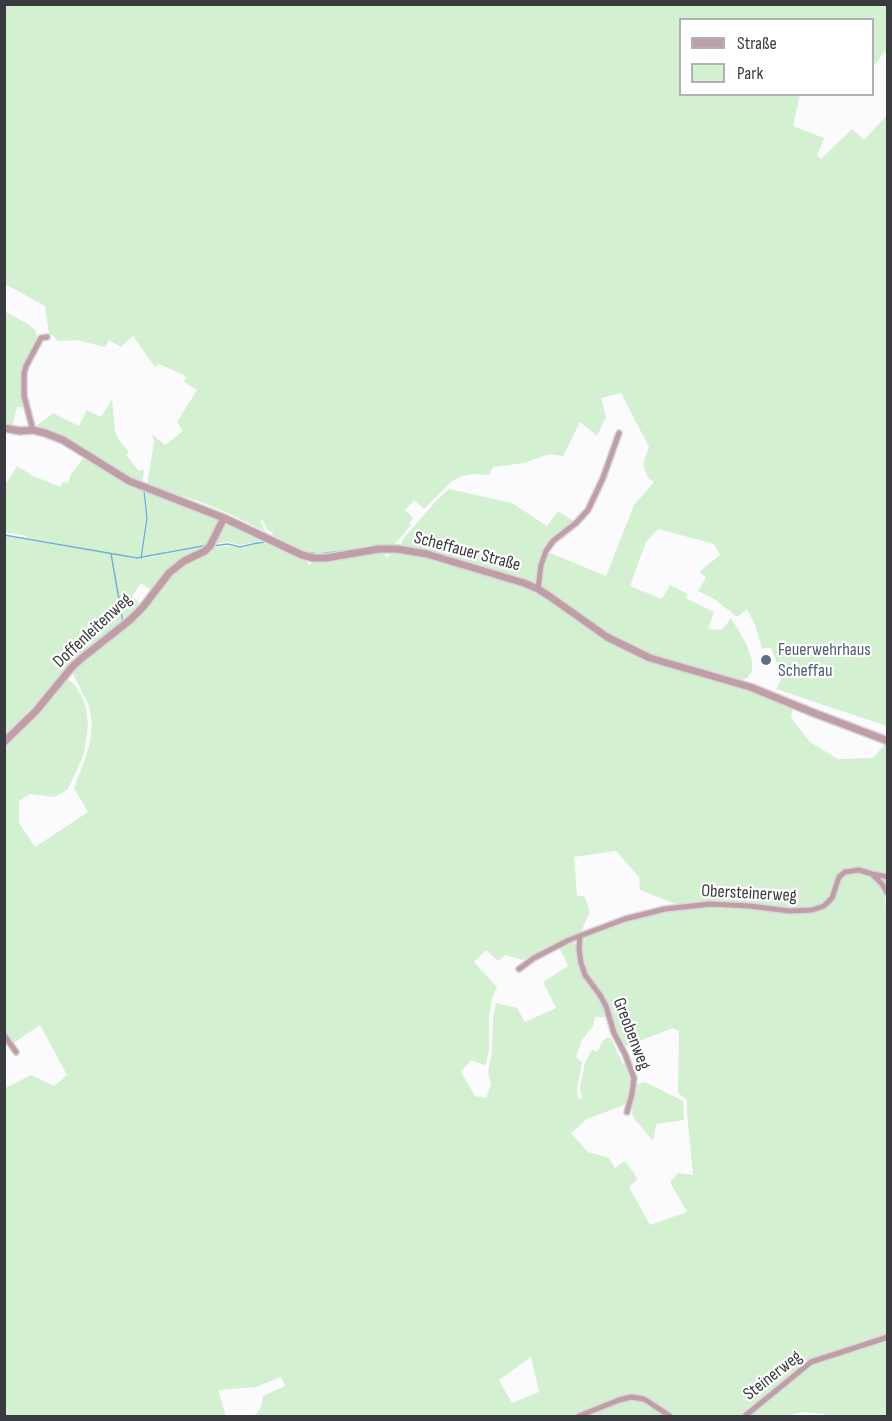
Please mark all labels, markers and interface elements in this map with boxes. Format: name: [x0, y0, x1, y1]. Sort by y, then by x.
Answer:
legend: [679, 18, 874, 96]
text: Straße: [737, 33, 777, 54]
text: Park: [737, 63, 763, 84]
street label: Scheffauer Straße: [411, 527, 523, 577]
street label: Doffenleitenweg: [49, 589, 137, 673]
place label: Feuerwehrhaus Scheffau: [778, 639, 871, 682]
marker: Feuerwehrhaus Scheffau: [759, 653, 773, 667]
street label: Obersteinerweg: [701, 881, 797, 907]
street label: Greobenweg: [607, 995, 655, 1073]
street label: Steinerweg: [739, 1346, 807, 1406]

